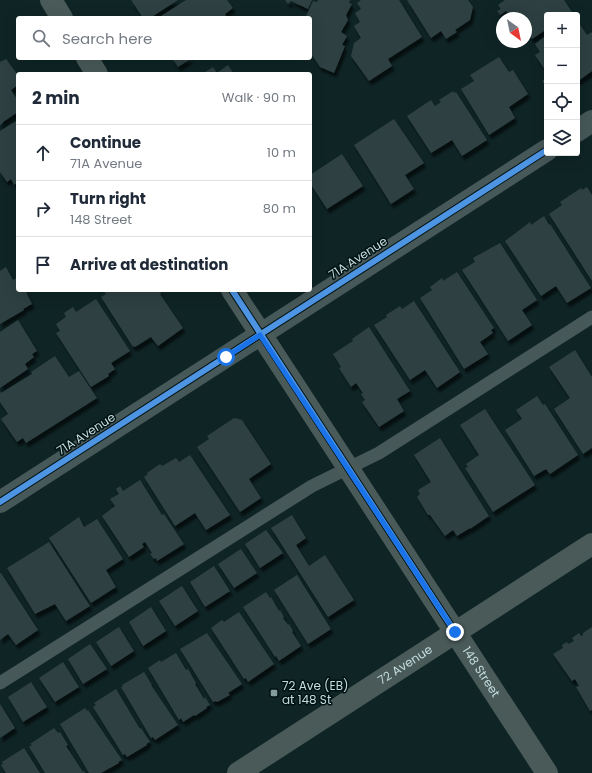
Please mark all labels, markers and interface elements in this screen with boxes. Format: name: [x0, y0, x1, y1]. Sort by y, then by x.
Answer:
north arrow: [496, 12, 532, 48]
map controls: [544, 12, 580, 156]
button: +: [544, 12, 580, 48]
search box: [16, 16, 312, 60]
icon: search: [30, 27, 52, 49]
text: Search here: [62, 28, 152, 49]
button: −: [544, 48, 580, 84]
button: locate: [544, 84, 580, 120]
text: 2 min: [32, 86, 80, 110]
text: Walk · 90 m: [222, 88, 296, 107]
button: layers: [544, 120, 580, 156]
text: Continue: [70, 132, 141, 153]
icon: ahead: [32, 142, 54, 164]
text: 10 m: [267, 143, 296, 162]
text: 71A Avenue: [70, 154, 142, 173]
text: Turn right: [70, 188, 146, 209]
icon: right: [32, 198, 54, 220]
text: 80 m: [263, 199, 296, 218]
text: 148 Street: [70, 210, 132, 229]
street label: 71A Avenue: [325, 232, 390, 283]
icon: arrive: [32, 254, 54, 276]
text: Arrive at destination: [70, 254, 228, 275]
route start: [217, 348, 235, 366]
street label: 71A Avenue: [53, 408, 118, 459]
route end: [446, 623, 464, 641]
street label: 72 Avenue: [374, 641, 435, 688]
street label: 148 Street: [459, 643, 504, 700]
place label: 72 Ave (EB) at 148 St: [282, 677, 349, 708]
marker: 72 Ave (EB) at 148 St: [269, 688, 279, 698]

